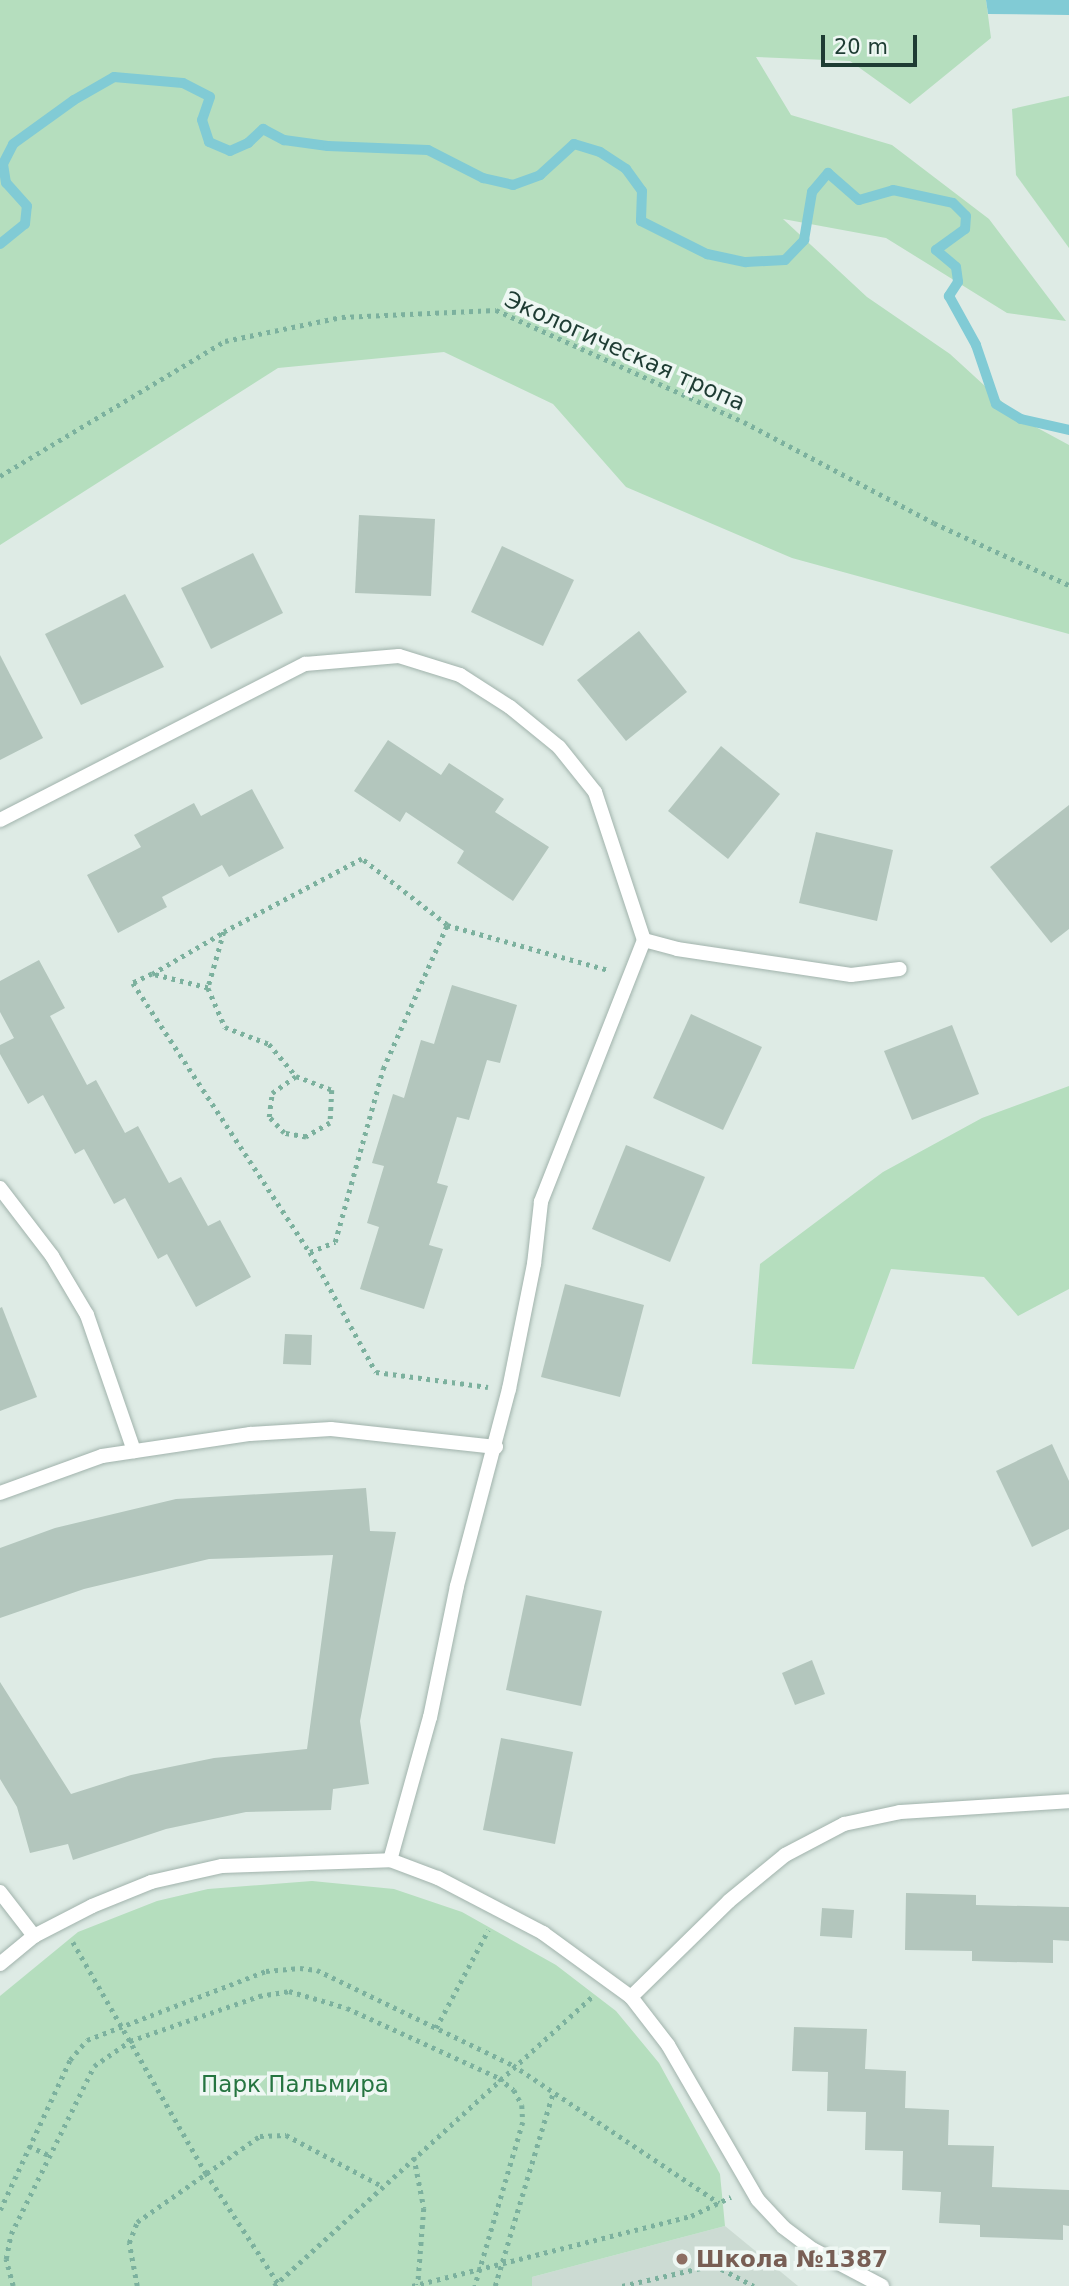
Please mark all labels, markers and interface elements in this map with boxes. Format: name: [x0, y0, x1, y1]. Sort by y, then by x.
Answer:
scale bar: [824, 21, 920, 65]
text: 20 m: [834, 35, 888, 59]
street label: Экологическая тропа: [500, 285, 750, 417]
park label: Парк Пальмира: [201, 2070, 389, 2098]
place label: Школа №1387: [696, 2245, 888, 2273]
marker: Школа №1387: [674, 2251, 690, 2267]

